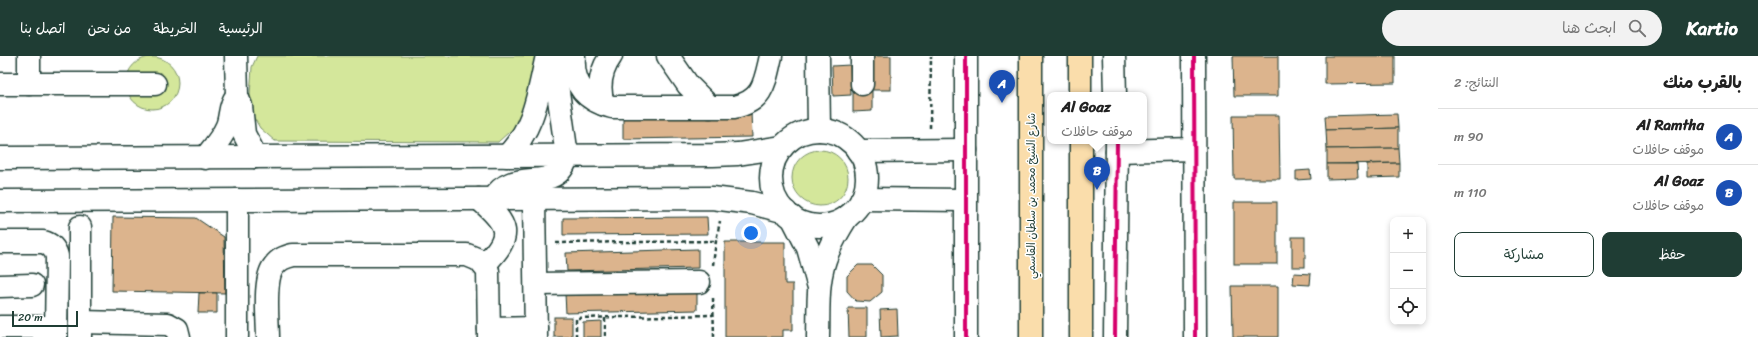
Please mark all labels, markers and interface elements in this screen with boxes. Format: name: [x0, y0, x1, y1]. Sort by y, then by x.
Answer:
search box: [1382, 10, 1662, 46]
text: Kartio: [1686, 12, 1738, 45]
text: ابحث هنا: [1562, 15, 1616, 41]
text: اتصل بنا: [20, 16, 66, 41]
text: من نحن: [88, 16, 131, 41]
text: الخريطة: [153, 16, 197, 41]
text: الرئيسية: [219, 16, 263, 41]
icon: search: [1626, 17, 1648, 39]
text: بالقرب منك: [1663, 67, 1742, 97]
pin: A: [989, 70, 1015, 103]
text: النتائج: 2: [1454, 71, 1499, 94]
popup: [1047, 92, 1147, 144]
text: Al Goaz: [1061, 94, 1111, 120]
text: Al Ramtha: [1636, 112, 1704, 138]
street label: شارع الشيخ محمد بن سلطان القاسمي: [1022, 113, 1042, 279]
text: موقف حافلات: [1061, 120, 1133, 143]
text: 90 m: [1454, 125, 1484, 148]
text: A: [1725, 125, 1733, 148]
text: موقف حافلات: [1633, 138, 1704, 161]
pin: B: [1084, 157, 1110, 190]
text: Al Goaz: [1654, 168, 1704, 194]
text: 110 m: [1454, 181, 1487, 204]
text: B: [1725, 181, 1733, 204]
text: موقف حافلات: [1633, 194, 1704, 217]
map controls: [1390, 217, 1426, 325]
button: +: [1390, 217, 1426, 253]
your location: [741, 223, 761, 243]
button: مشاركة: [1454, 232, 1594, 277]
button: حفظ: [1602, 232, 1742, 277]
button: −: [1390, 253, 1426, 289]
button: locate: [1390, 289, 1426, 325]
text: 20 m: [18, 308, 43, 327]
scale bar: [12, 309, 78, 328]

